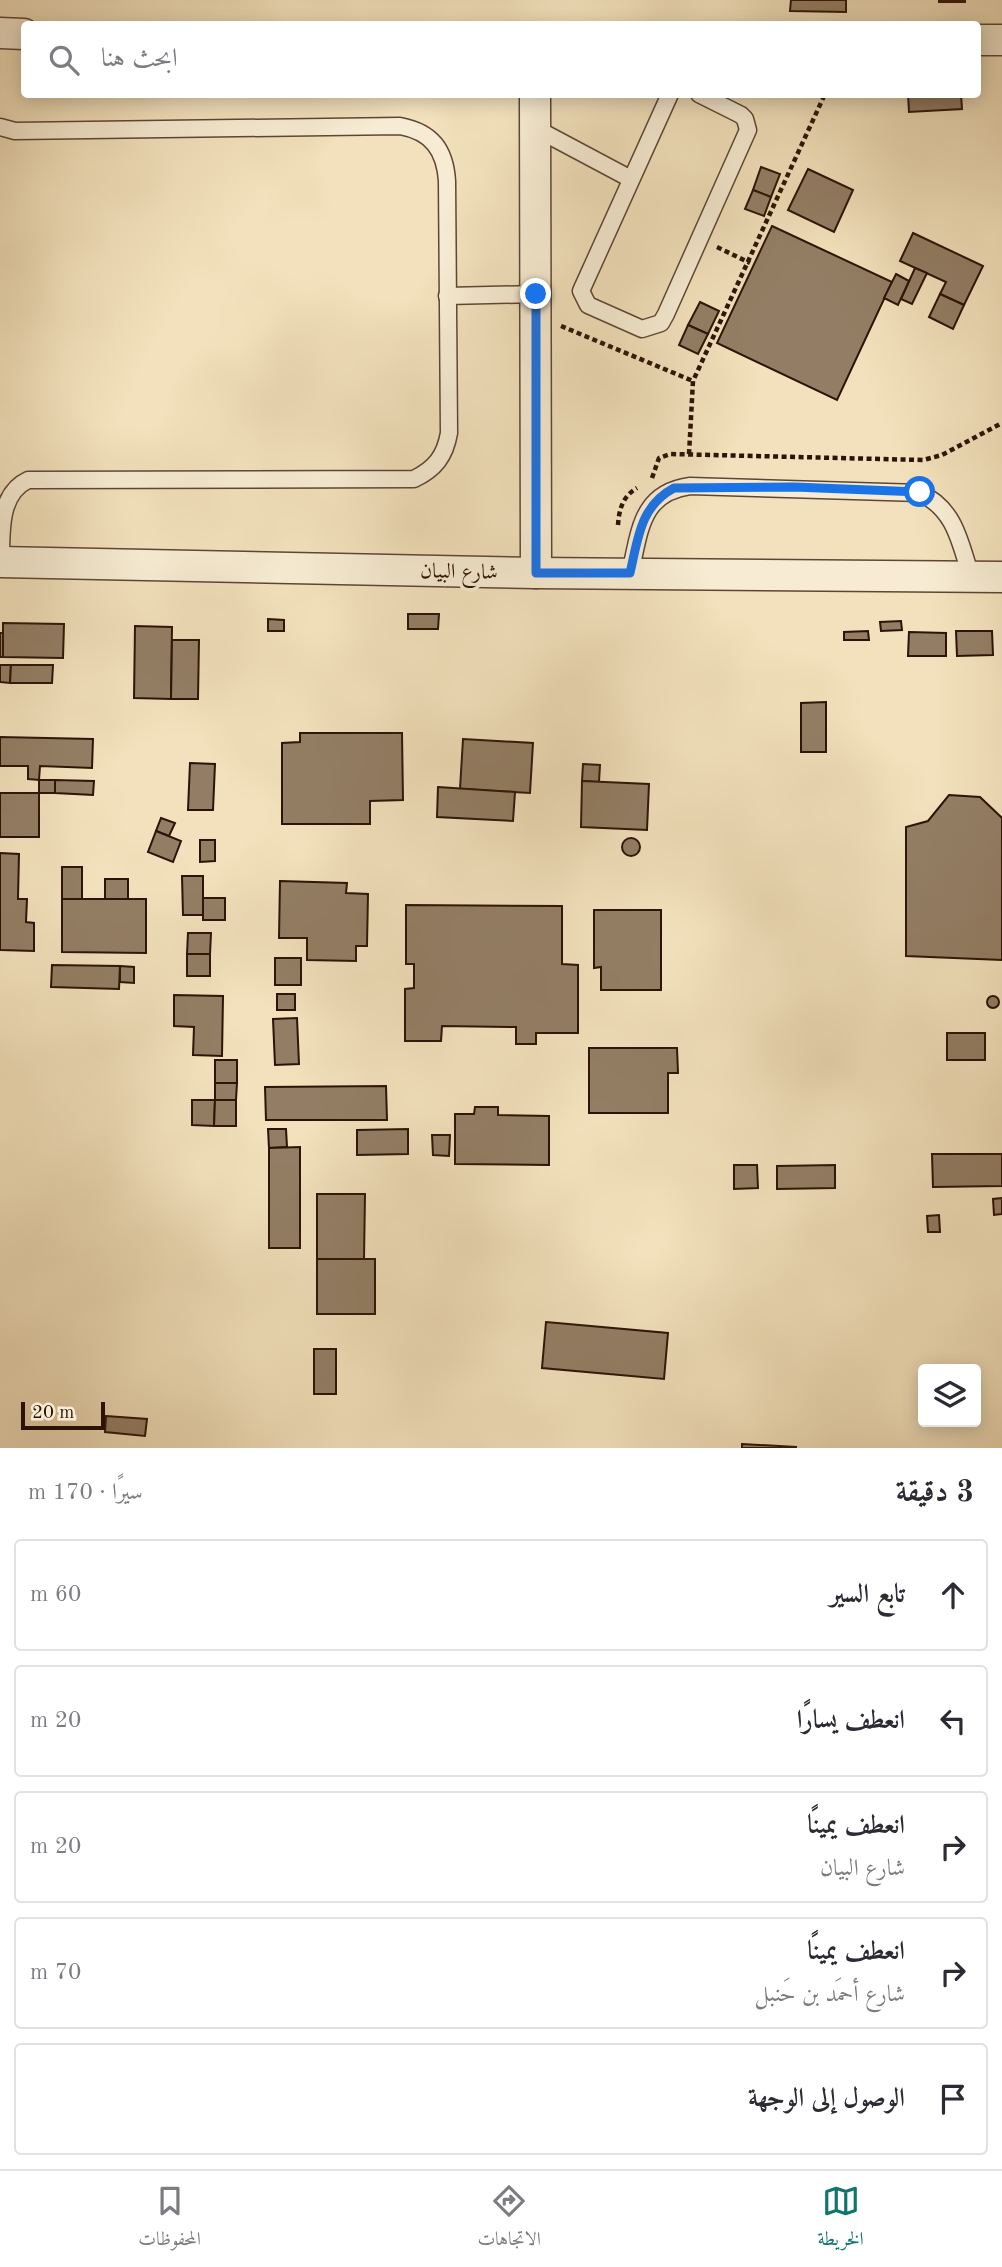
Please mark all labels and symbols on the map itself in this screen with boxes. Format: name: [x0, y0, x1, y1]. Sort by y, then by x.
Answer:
route end: [520, 278, 551, 309]
route start: [904, 476, 935, 507]
street label: شارع البيان: [420, 561, 498, 590]
scale bar: [21, 1399, 105, 1431]

